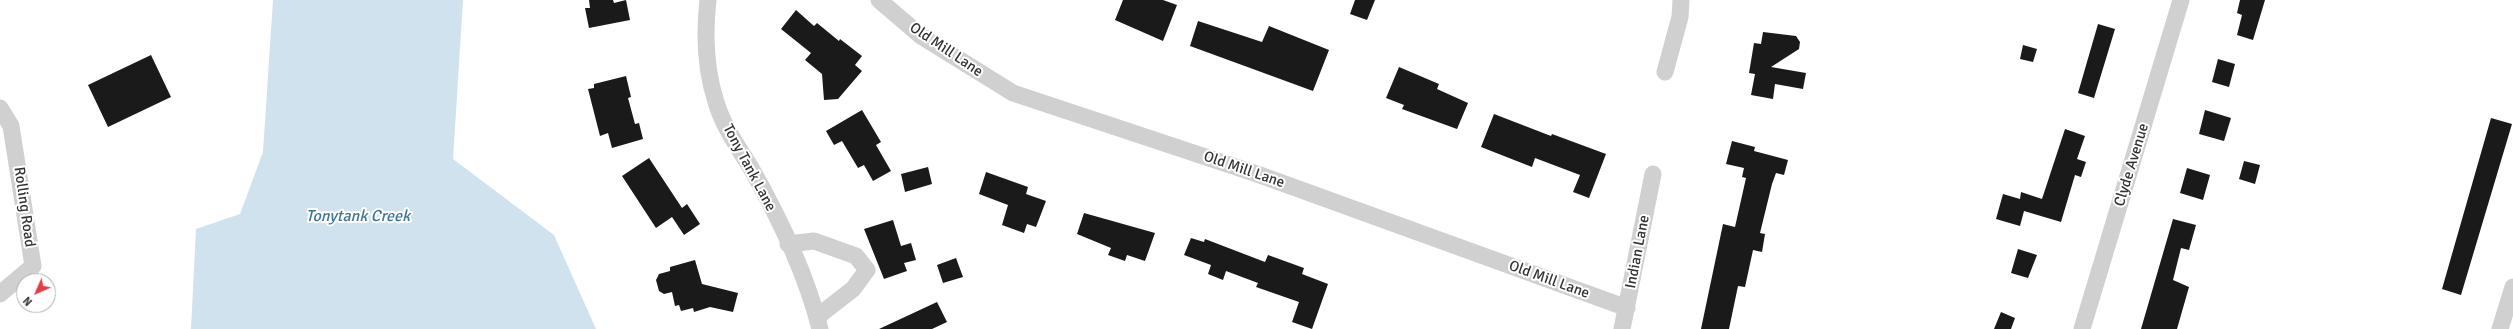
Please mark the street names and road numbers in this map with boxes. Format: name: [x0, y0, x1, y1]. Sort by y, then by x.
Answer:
street label: Old Mill Lane: [906, 19, 986, 81]
street label: Tony Tank Lane: [719, 121, 779, 215]
street label: Clyde Avenue: [2111, 121, 2153, 209]
street label: Old Mill Lane: [1201, 148, 1287, 192]
street label: Rolling Road: [9, 166, 39, 248]
street label: Indian Lane: [1622, 214, 1654, 290]
street label: Old Mill Lane: [1506, 257, 1592, 303]

